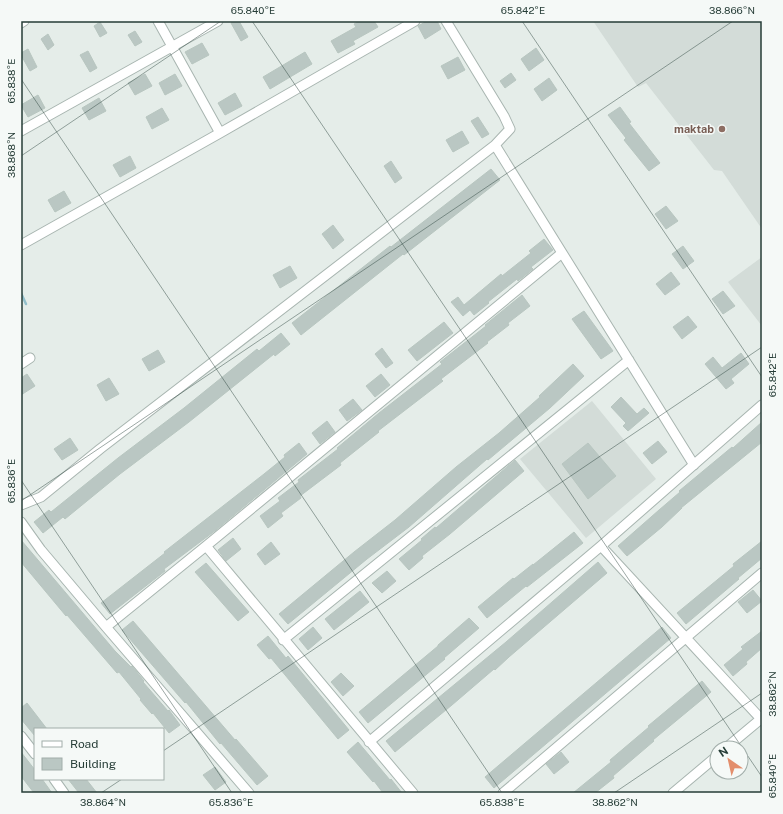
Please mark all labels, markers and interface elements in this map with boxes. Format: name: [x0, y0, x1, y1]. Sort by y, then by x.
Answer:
text: 65.840°E: [231, 4, 275, 16]
text: 65.842°E: [501, 4, 545, 16]
text: 38.866°N: [709, 4, 755, 16]
text: 65.838°E: [5, 59, 17, 103]
place label: maktab: [674, 123, 714, 135]
marker: maktab: [717, 124, 727, 134]
text: 38.868°N: [5, 132, 17, 178]
text: 65.842°E: [766, 353, 778, 397]
text: 65.836°E: [5, 459, 17, 503]
text: 38.862°N: [766, 671, 778, 717]
legend: [34, 728, 164, 780]
text: Road: [70, 737, 98, 751]
north arrow: [709, 740, 749, 780]
text: N: [716, 744, 730, 759]
text: 65.840°E: [766, 754, 778, 798]
text: Building: [70, 757, 116, 771]
text: 38.864°N: [80, 796, 126, 808]
text: 65.836°E: [209, 796, 253, 808]
text: 65.838°E: [480, 796, 524, 808]
text: 38.862°N: [592, 796, 638, 808]

